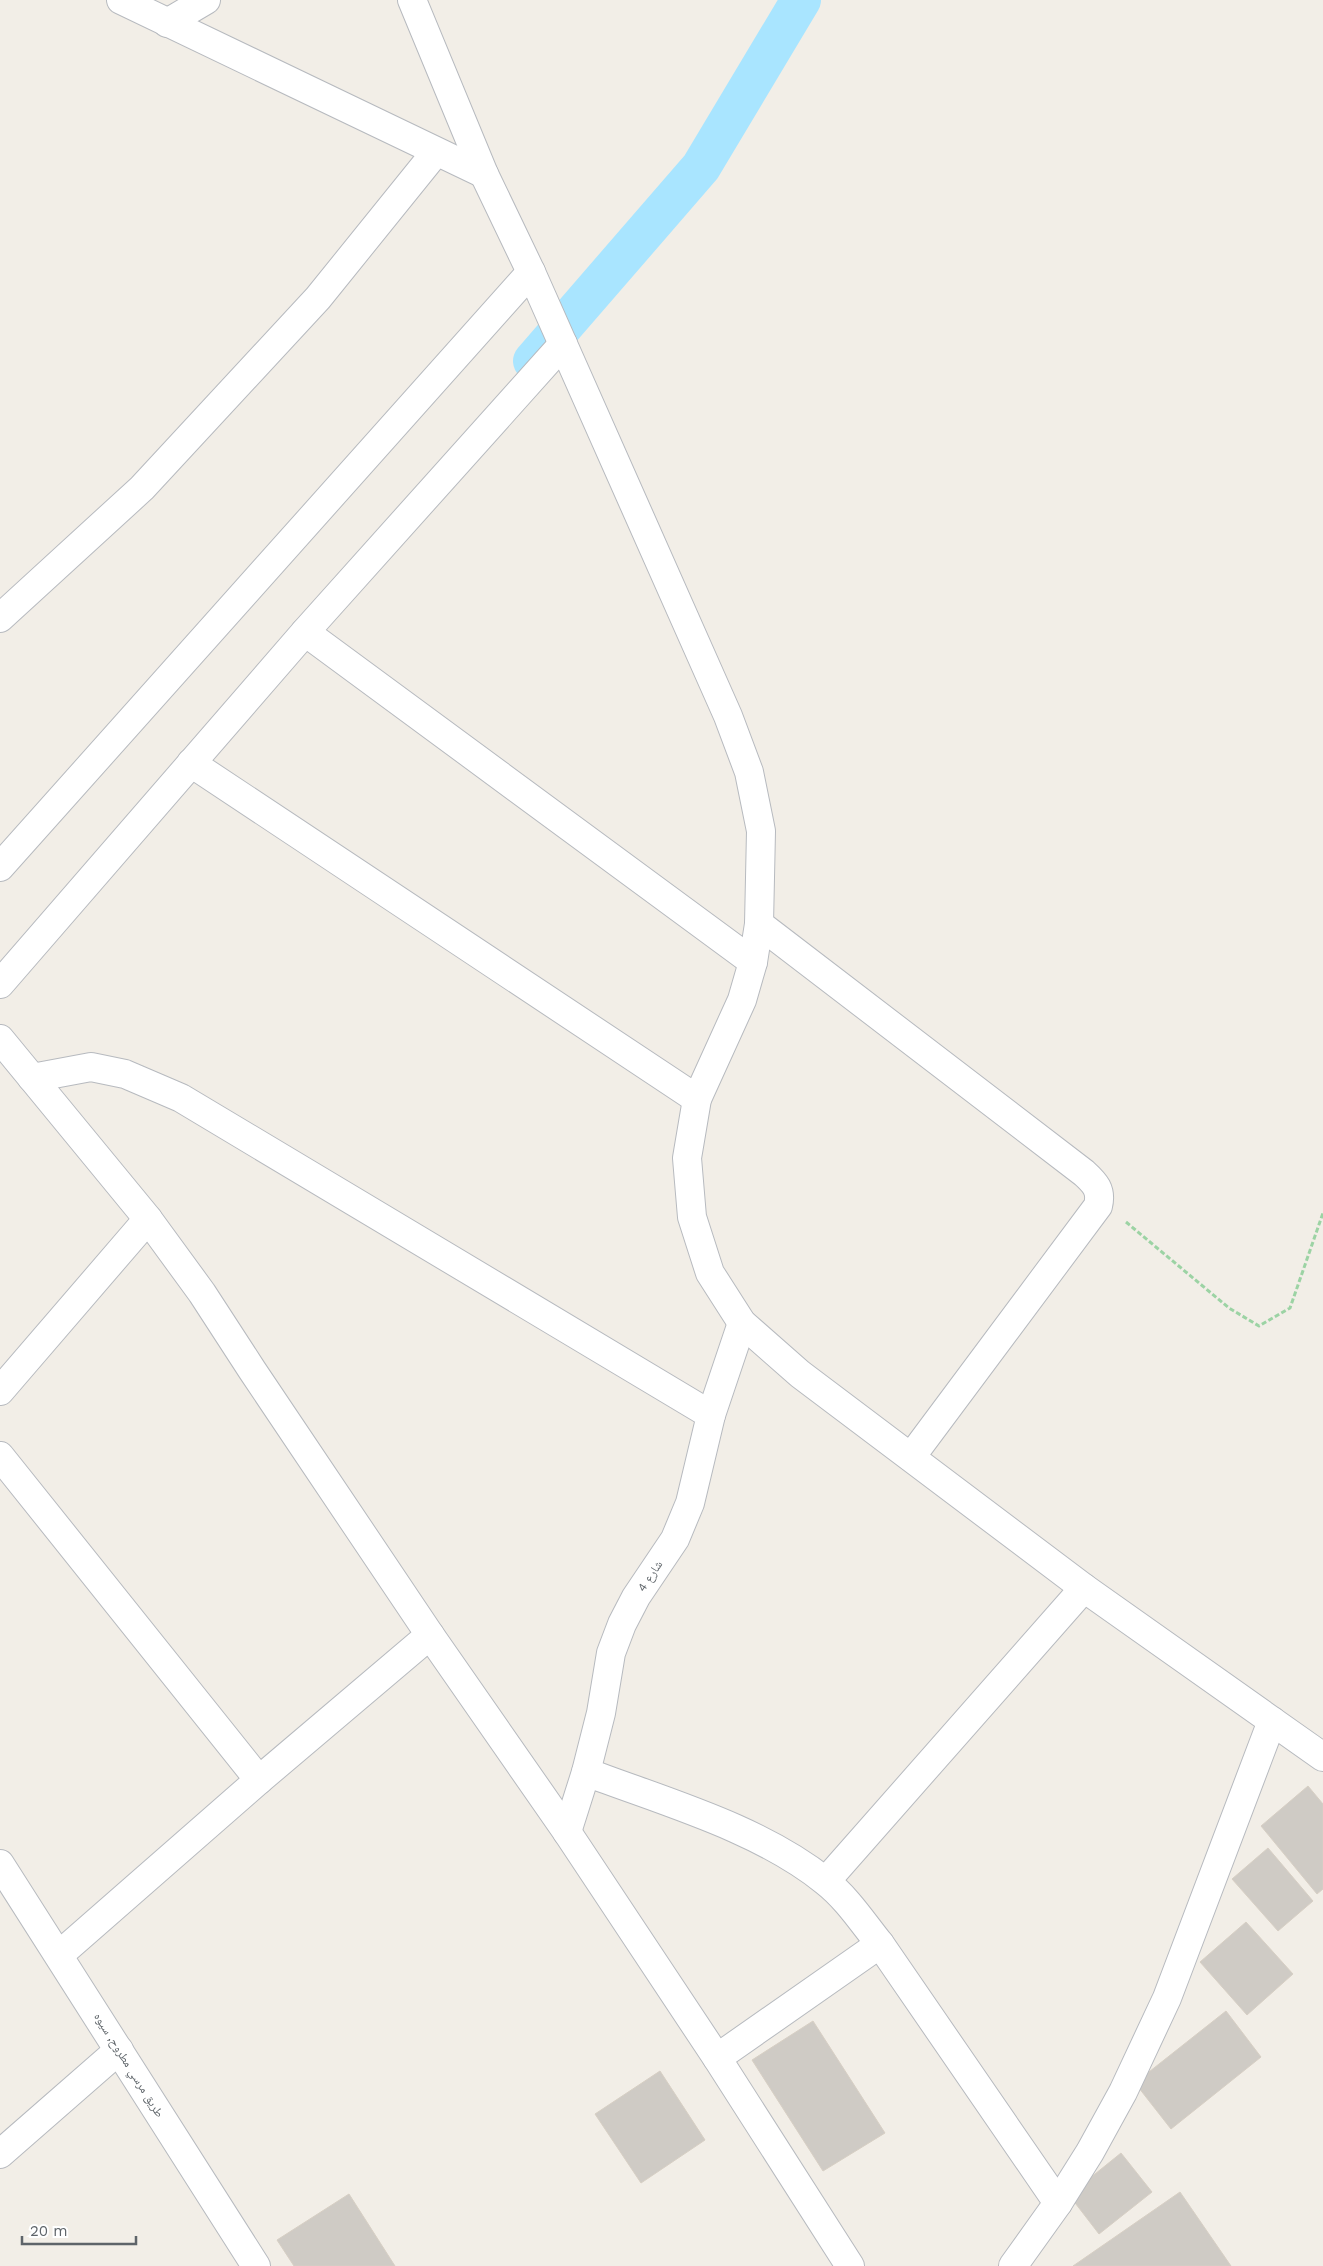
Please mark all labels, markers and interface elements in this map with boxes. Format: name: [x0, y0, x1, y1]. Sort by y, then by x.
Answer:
street label: شارع 4: [635, 1558, 666, 1595]
street label: طريق مرسي مطروح, سيوه: [89, 2010, 167, 2121]
scale bar: [22, 2214, 136, 2246]
text: 20 m: [30, 2222, 68, 2240]

